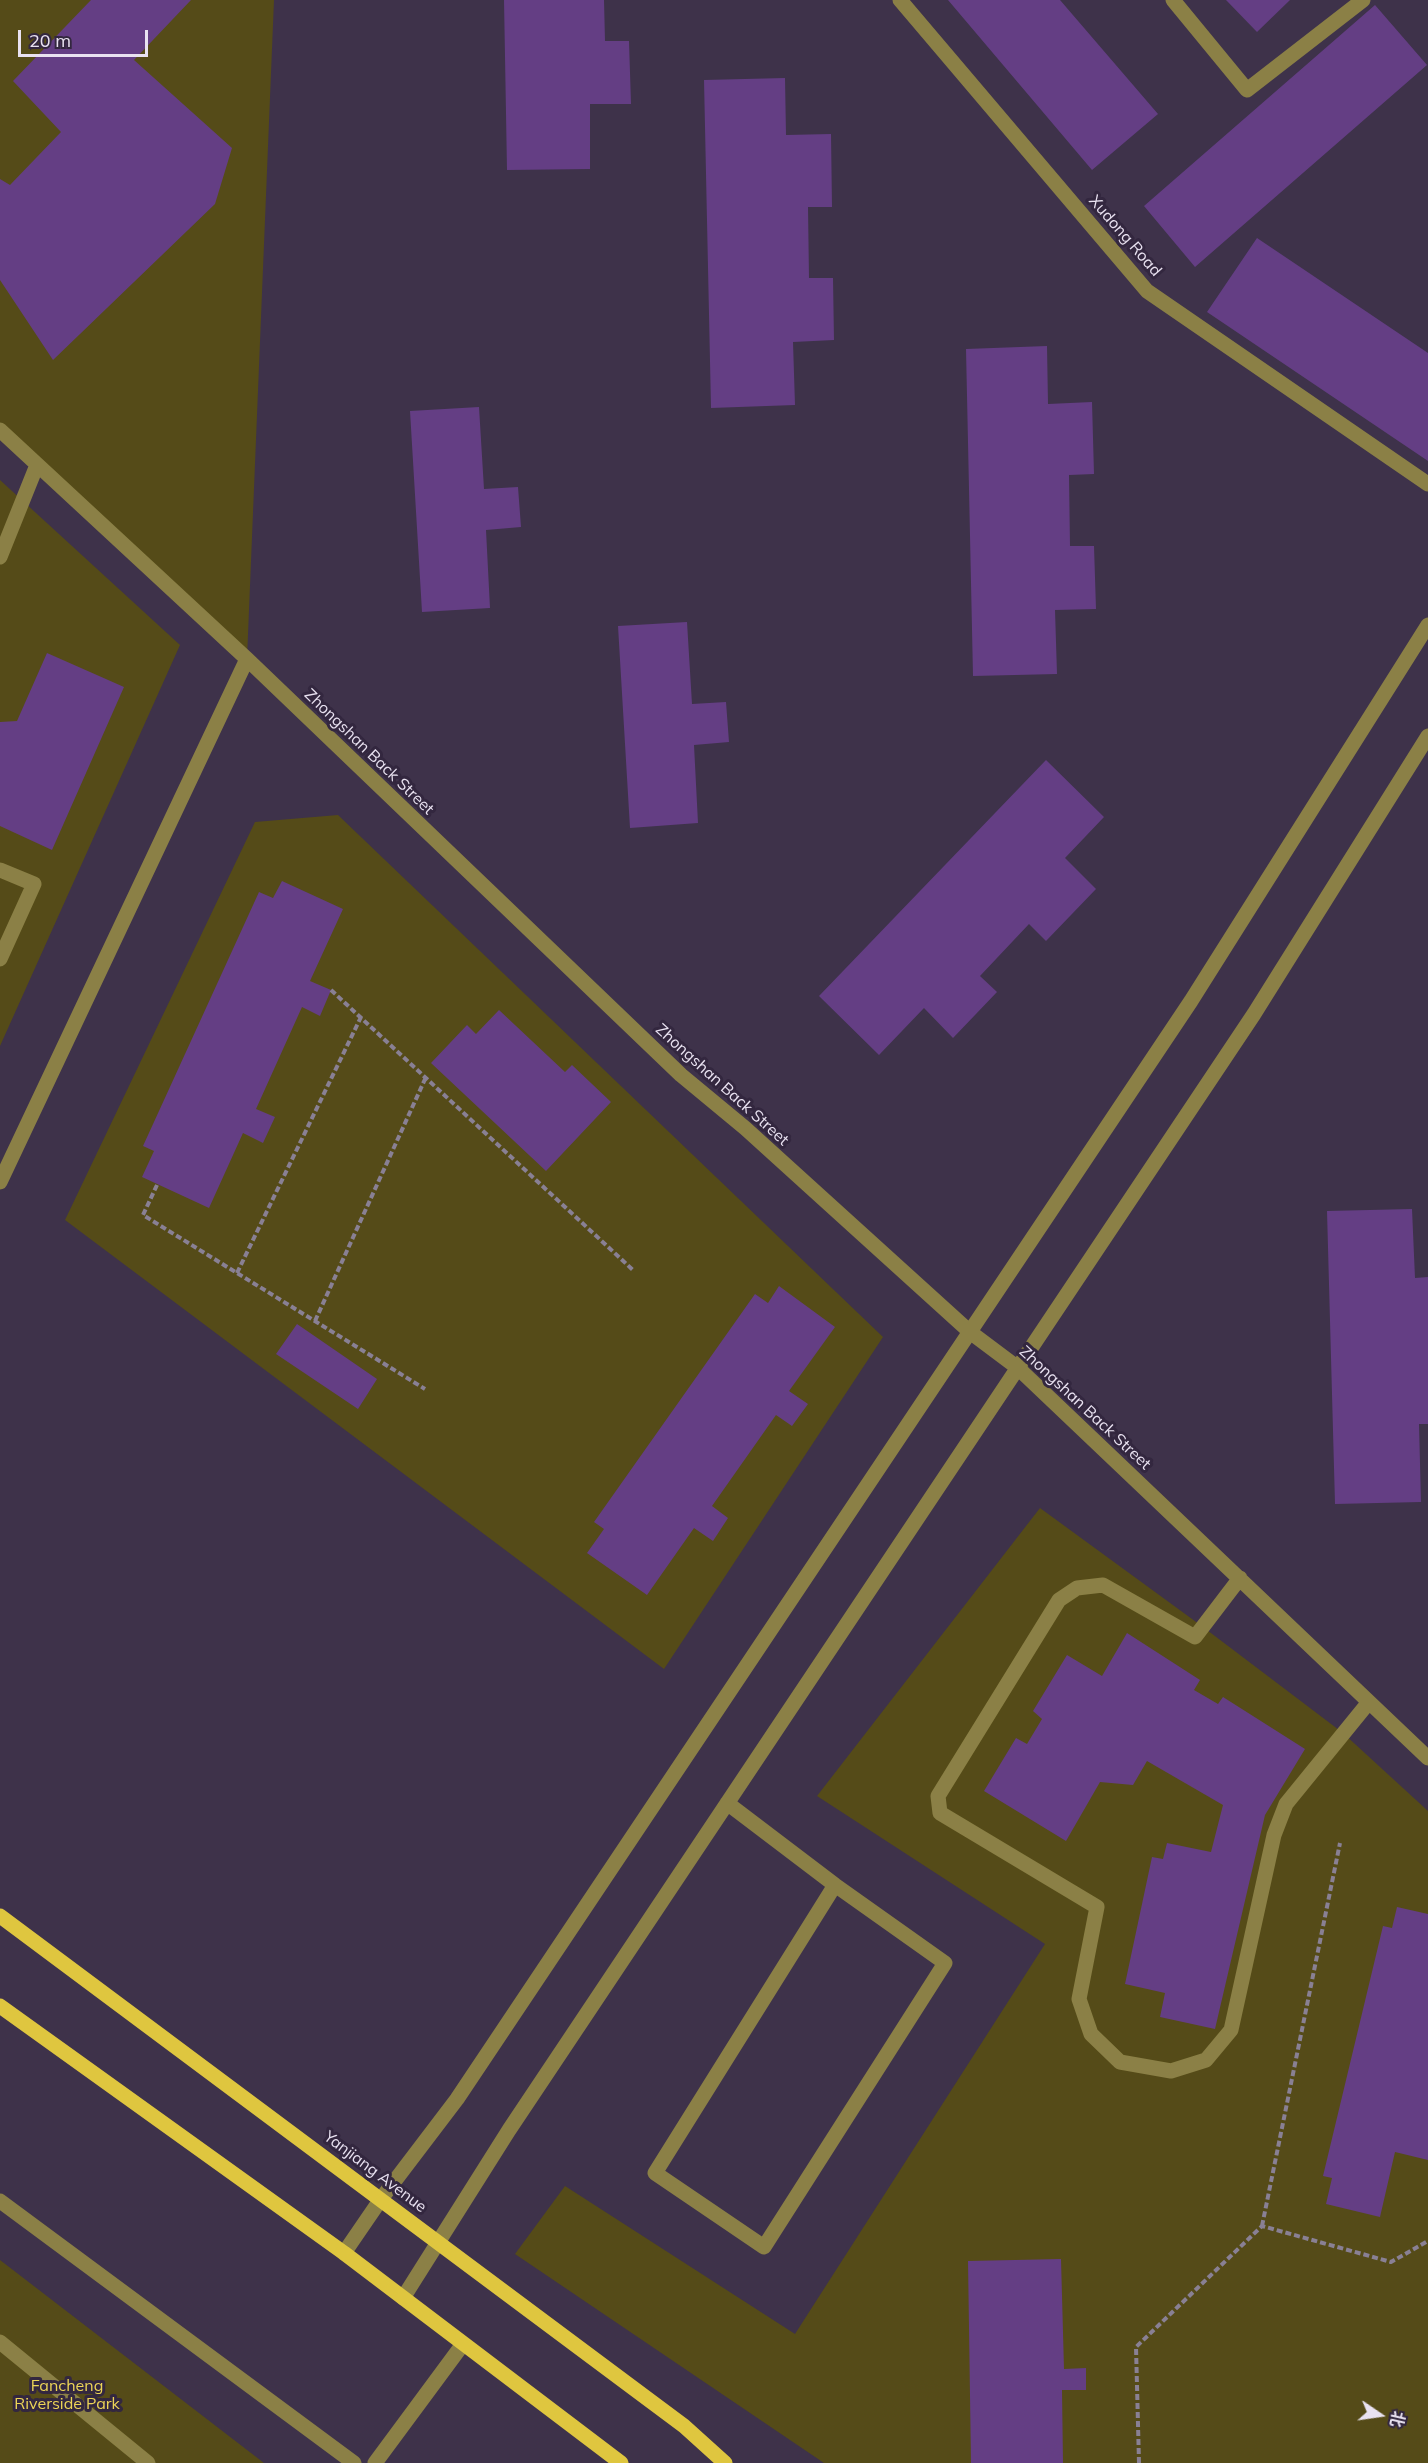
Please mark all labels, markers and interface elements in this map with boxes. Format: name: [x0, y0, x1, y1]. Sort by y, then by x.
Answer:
scale bar: [21, 18, 152, 56]
text: 20 m: [29, 29, 71, 52]
street label: Xudong Road: [1085, 192, 1165, 280]
street label: Zhongshan Back Street: [300, 685, 438, 819]
street label: Zhongshan Back Street: [651, 1020, 793, 1150]
street label: Zhongshan Back Street: [1015, 1342, 1155, 1474]
street label: Yanjiang Avenue: [320, 2127, 430, 2217]
park label: Fancheng Riverside Park: [14, 2376, 120, 2414]
north arrow: [1350, 2385, 1410, 2445]
text: 北: [1386, 2409, 1409, 2429]

